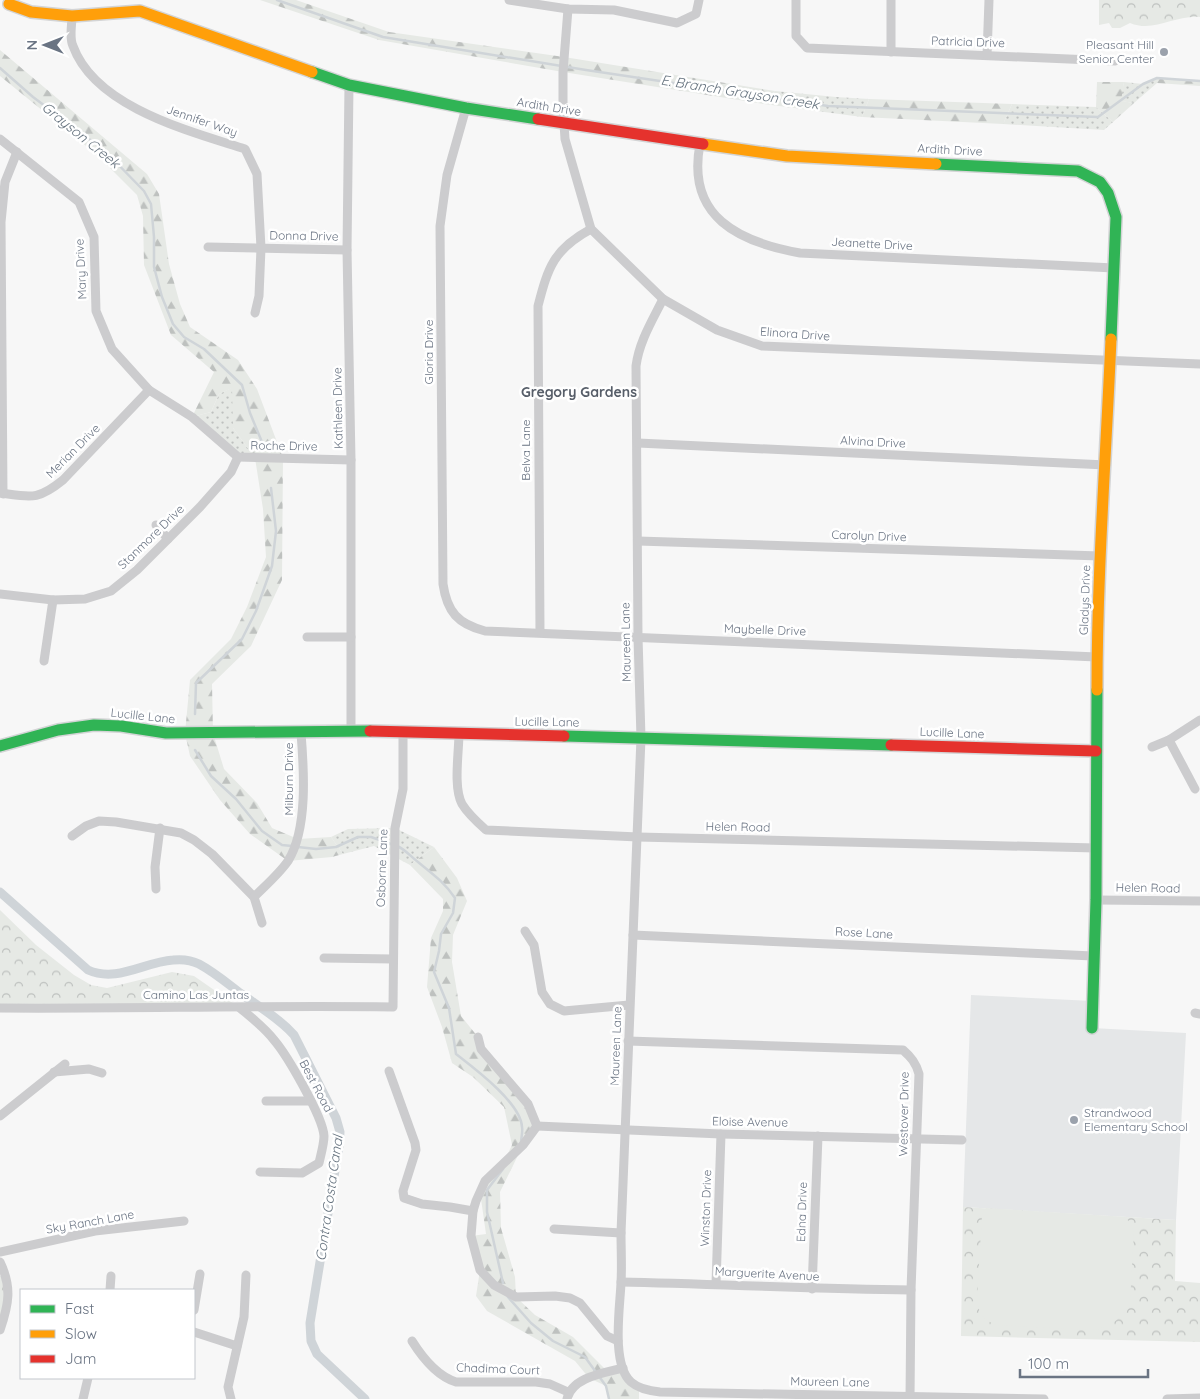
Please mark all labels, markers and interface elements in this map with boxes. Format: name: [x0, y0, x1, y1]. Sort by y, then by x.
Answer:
north arrow: [20, 20, 70, 70]
street label: Patricia Drive: [931, 33, 1005, 50]
place label: Pleasant Hill Senior Center: [1079, 37, 1154, 66]
text: N: [23, 40, 41, 50]
marker: Pleasant Hill Senior Center: [1158, 46, 1170, 58]
water label: E. Branch Grayson Creek: [660, 71, 822, 114]
street label: Ardith Drive: [516, 94, 583, 119]
water label: Grayson Creek: [38, 98, 125, 173]
street label: Jennifer Way: [165, 101, 240, 140]
street label: Ardith Drive: [917, 140, 983, 159]
street label: Donna Drive: [269, 227, 339, 244]
street label: Jeanette Drive: [831, 234, 913, 253]
street label: Mary Drive: [71, 238, 90, 300]
street label: Gloria Drive: [421, 319, 436, 384]
street label: Elinora Drive: [759, 324, 831, 343]
street label: Kathleen Drive: [329, 367, 346, 449]
district label: Gregory Gardens: [521, 383, 637, 401]
street label: Belva Lane: [518, 419, 533, 481]
street label: Merian Drive: [43, 420, 103, 481]
street label: Alvina Drive: [840, 432, 906, 451]
street label: Roche Drive: [250, 437, 318, 454]
street label: Stanmore Drive: [114, 501, 187, 572]
street label: Carolyn Drive: [831, 527, 907, 544]
street label: Gladys Drive: [1076, 564, 1093, 635]
street label: Maureen Lane: [617, 602, 634, 682]
street label: Maybelle Drive: [724, 621, 807, 638]
street label: Lucille Lane: [110, 705, 176, 726]
street label: Lucille Lane: [514, 713, 580, 730]
street label: Lucille Lane: [919, 724, 985, 741]
street label: Milburn Drive: [281, 742, 296, 816]
street label: Helen Road: [705, 818, 771, 835]
street label: Osborne Lane: [373, 828, 390, 907]
street label: Helen Road: [1115, 879, 1181, 896]
street label: Rose Lane: [835, 923, 894, 942]
street label: Camino Las Juntas: [143, 987, 249, 1002]
street label: Maureen Lane: [607, 1006, 624, 1086]
street label: Best Road: [296, 1057, 337, 1115]
street label: Westover Drive: [895, 1071, 912, 1157]
place label: Strandwood Elementary School: [1084, 1105, 1188, 1134]
street label: Eloise Avenue: [712, 1113, 788, 1130]
marker: Strandwood Elementary School: [1068, 1114, 1080, 1126]
water label: Contra Costa Canal: [311, 1132, 347, 1262]
street label: Winston Drive: [697, 1169, 714, 1247]
street label: Edna Drive: [793, 1181, 810, 1242]
street label: Sky Ranch Lane: [45, 1206, 135, 1237]
street label: Marguerite Avenue: [714, 1263, 820, 1284]
legend: [20, 1289, 195, 1379]
text: Fast: [65, 1299, 94, 1318]
text: Slow: [65, 1324, 97, 1343]
scale bar: [1020, 1346, 1148, 1378]
text: Jam: [65, 1349, 96, 1368]
text: 100 m: [1028, 1354, 1069, 1373]
street label: Chadima Court: [456, 1360, 540, 1377]
street label: Maureen Lane: [790, 1373, 870, 1390]

